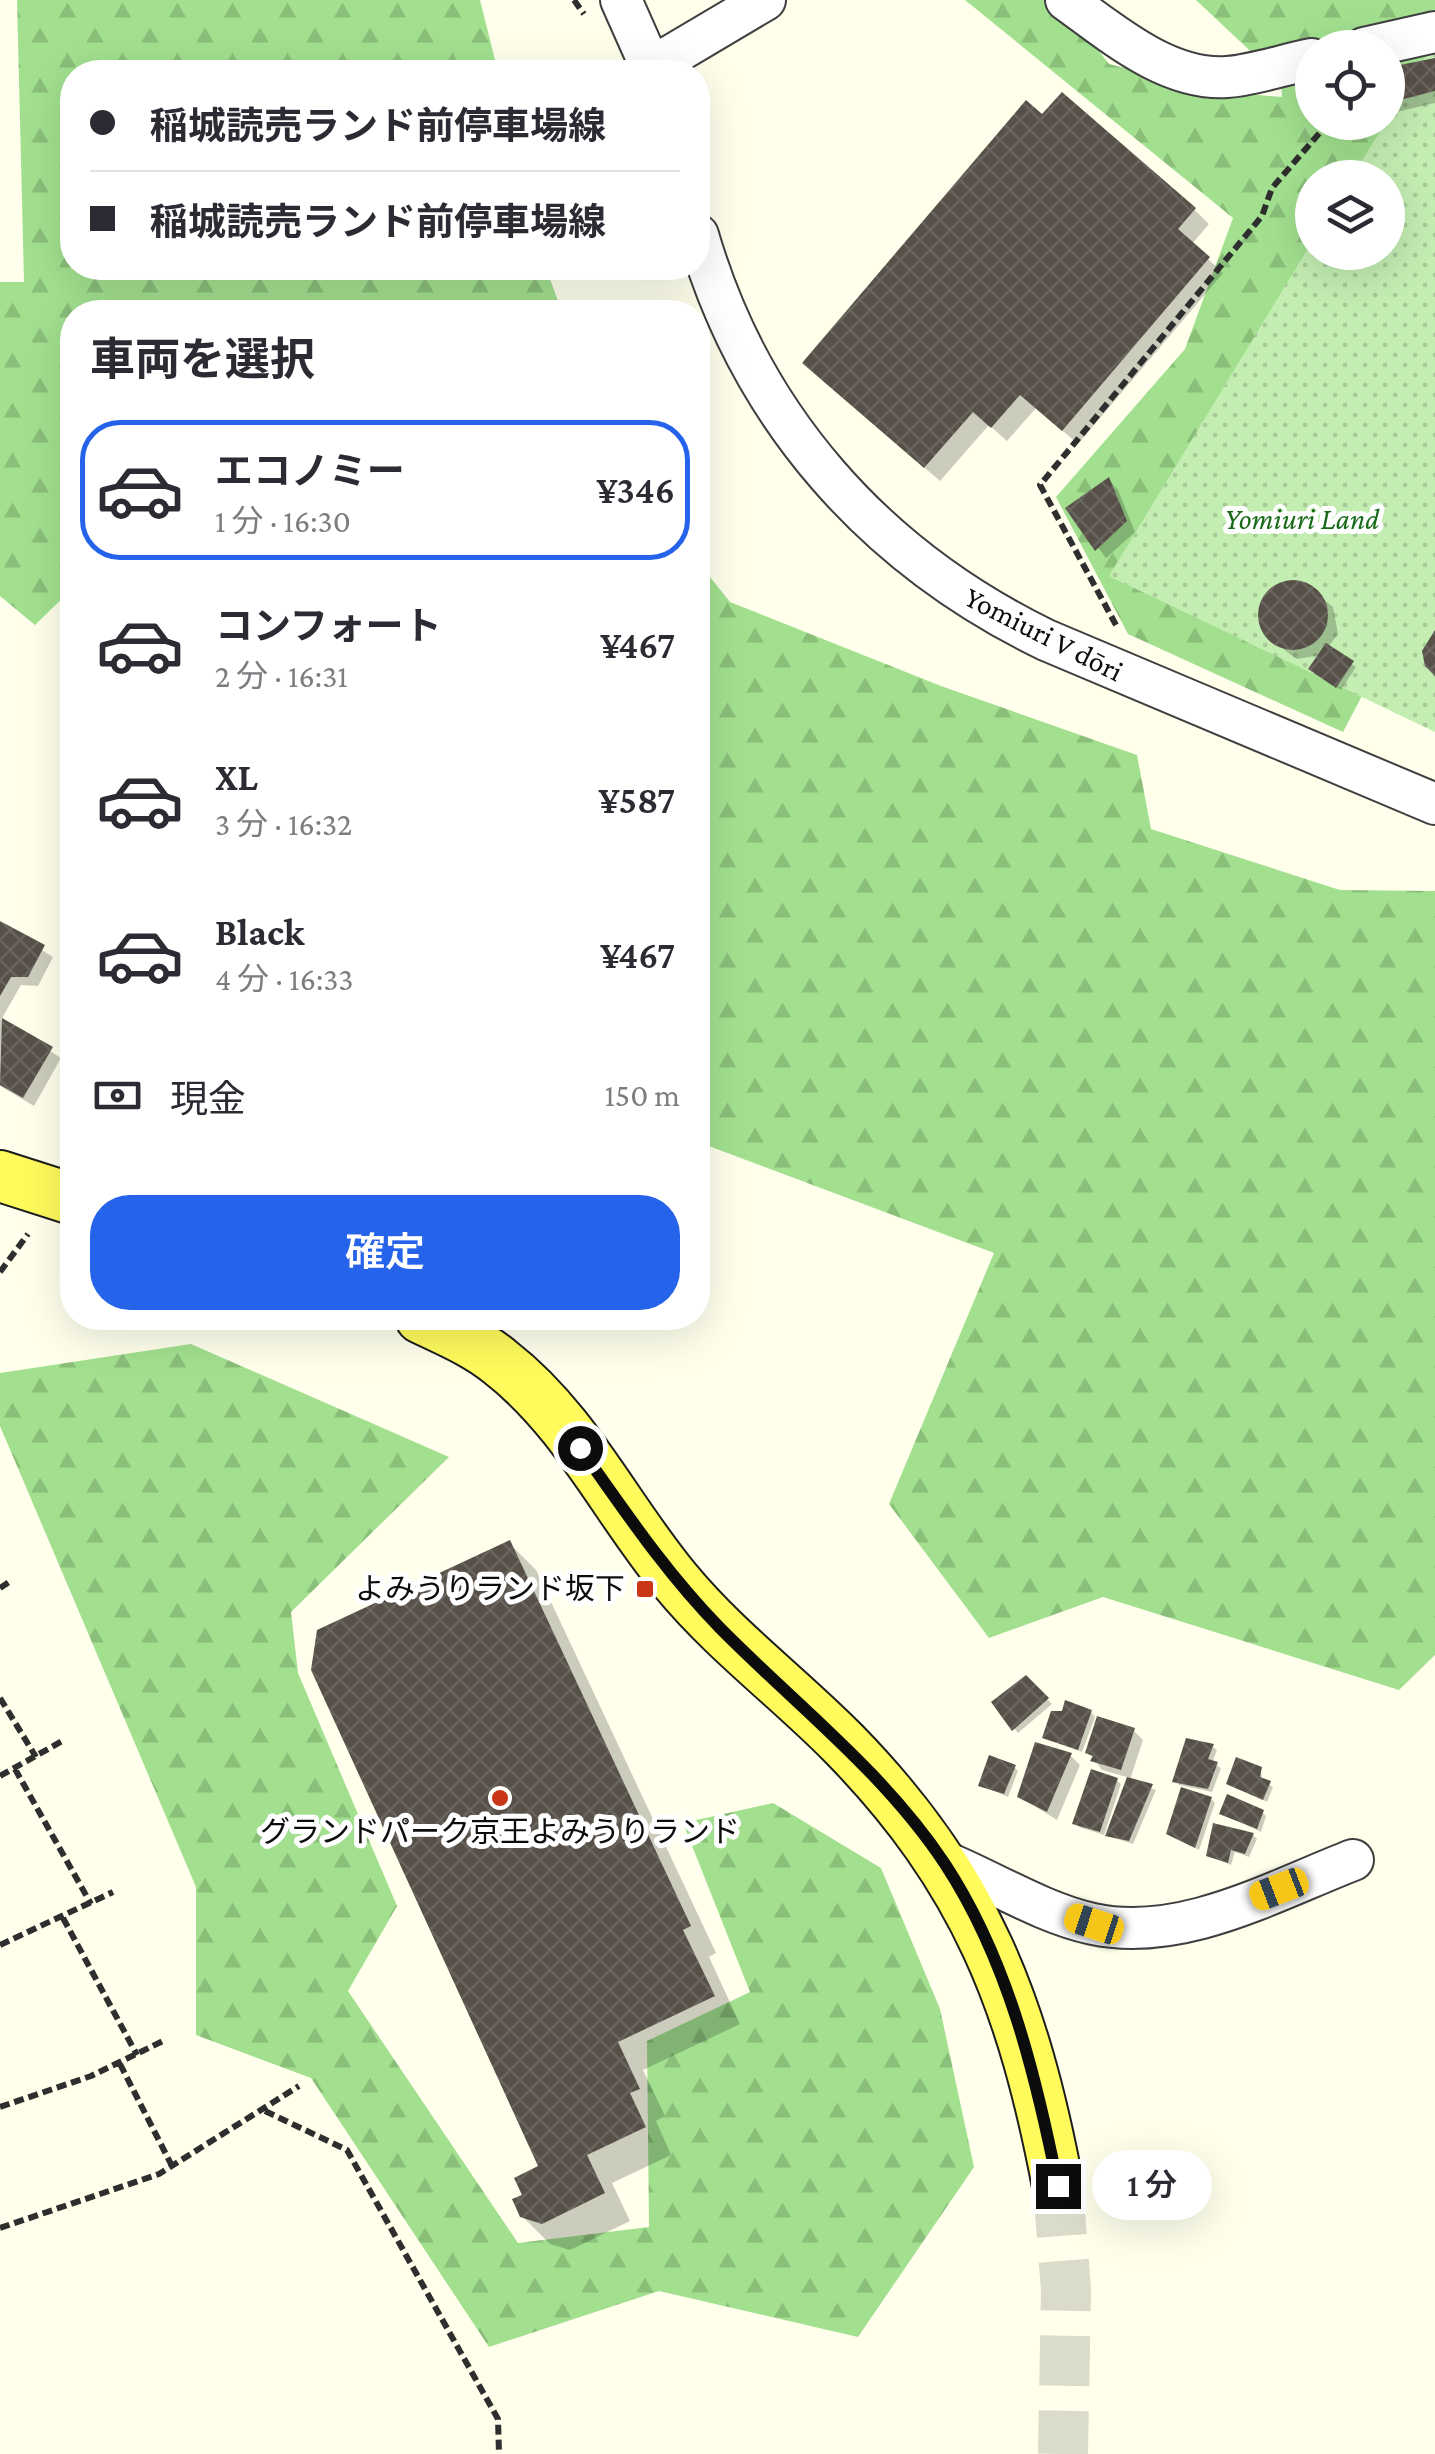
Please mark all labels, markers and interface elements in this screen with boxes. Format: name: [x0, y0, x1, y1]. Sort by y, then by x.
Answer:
map controls: [1295, 30, 1405, 270]
button: locate: [1295, 30, 1405, 140]
text: 稲城読売ランド前停車場線: [150, 105, 606, 147]
button: layers: [1295, 160, 1405, 270]
text: 稲城読売ランド前停車場線: [150, 201, 606, 243]
text: 車両を選択: [90, 335, 315, 385]
icon: car: [95, 445, 185, 535]
text: エコノミー: [215, 450, 405, 492]
text: ¥346: [596, 469, 675, 511]
park label: Yomiuri Land: [1225, 502, 1380, 535]
text: 1 分 · 16:30: [215, 503, 351, 539]
street label: Yomiuri V dōri: [960, 580, 1129, 688]
icon: car: [95, 600, 185, 690]
text: コンフォート: [215, 605, 442, 647]
text: ¥467: [600, 624, 675, 666]
text: 2 分 · 16:31: [215, 658, 348, 694]
icon: car: [95, 755, 185, 845]
text: XL: [215, 756, 258, 798]
text: ¥587: [599, 779, 675, 821]
text: 3 分 · 16:32: [215, 806, 352, 842]
icon: car: [95, 910, 185, 1000]
text: Black: [215, 911, 304, 953]
text: ¥467: [600, 934, 675, 976]
text: 4 分 · 16:33: [215, 961, 353, 997]
icon: cash: [90, 1068, 145, 1123]
text: 150 m: [604, 1077, 680, 1113]
text: 現金: [170, 1078, 246, 1120]
button: 確定: [90, 1195, 680, 1310]
route start: [558, 1426, 603, 1471]
place label: よみうりランド坂下: [355, 1572, 625, 1605]
marker: よみうりランド坂下: [634, 1578, 656, 1600]
marker: グランドパーク京王よみうりランド: [489, 1787, 511, 1809]
place label: グランドパーク京王よみうりランド: [260, 1815, 740, 1848]
car: [1246, 1864, 1312, 1914]
car: [1061, 1900, 1127, 1948]
callout: 1 分: [1093, 2151, 1213, 2221]
route end: [1036, 2164, 1081, 2209]
text: 1 分: [1127, 2167, 1177, 2203]

